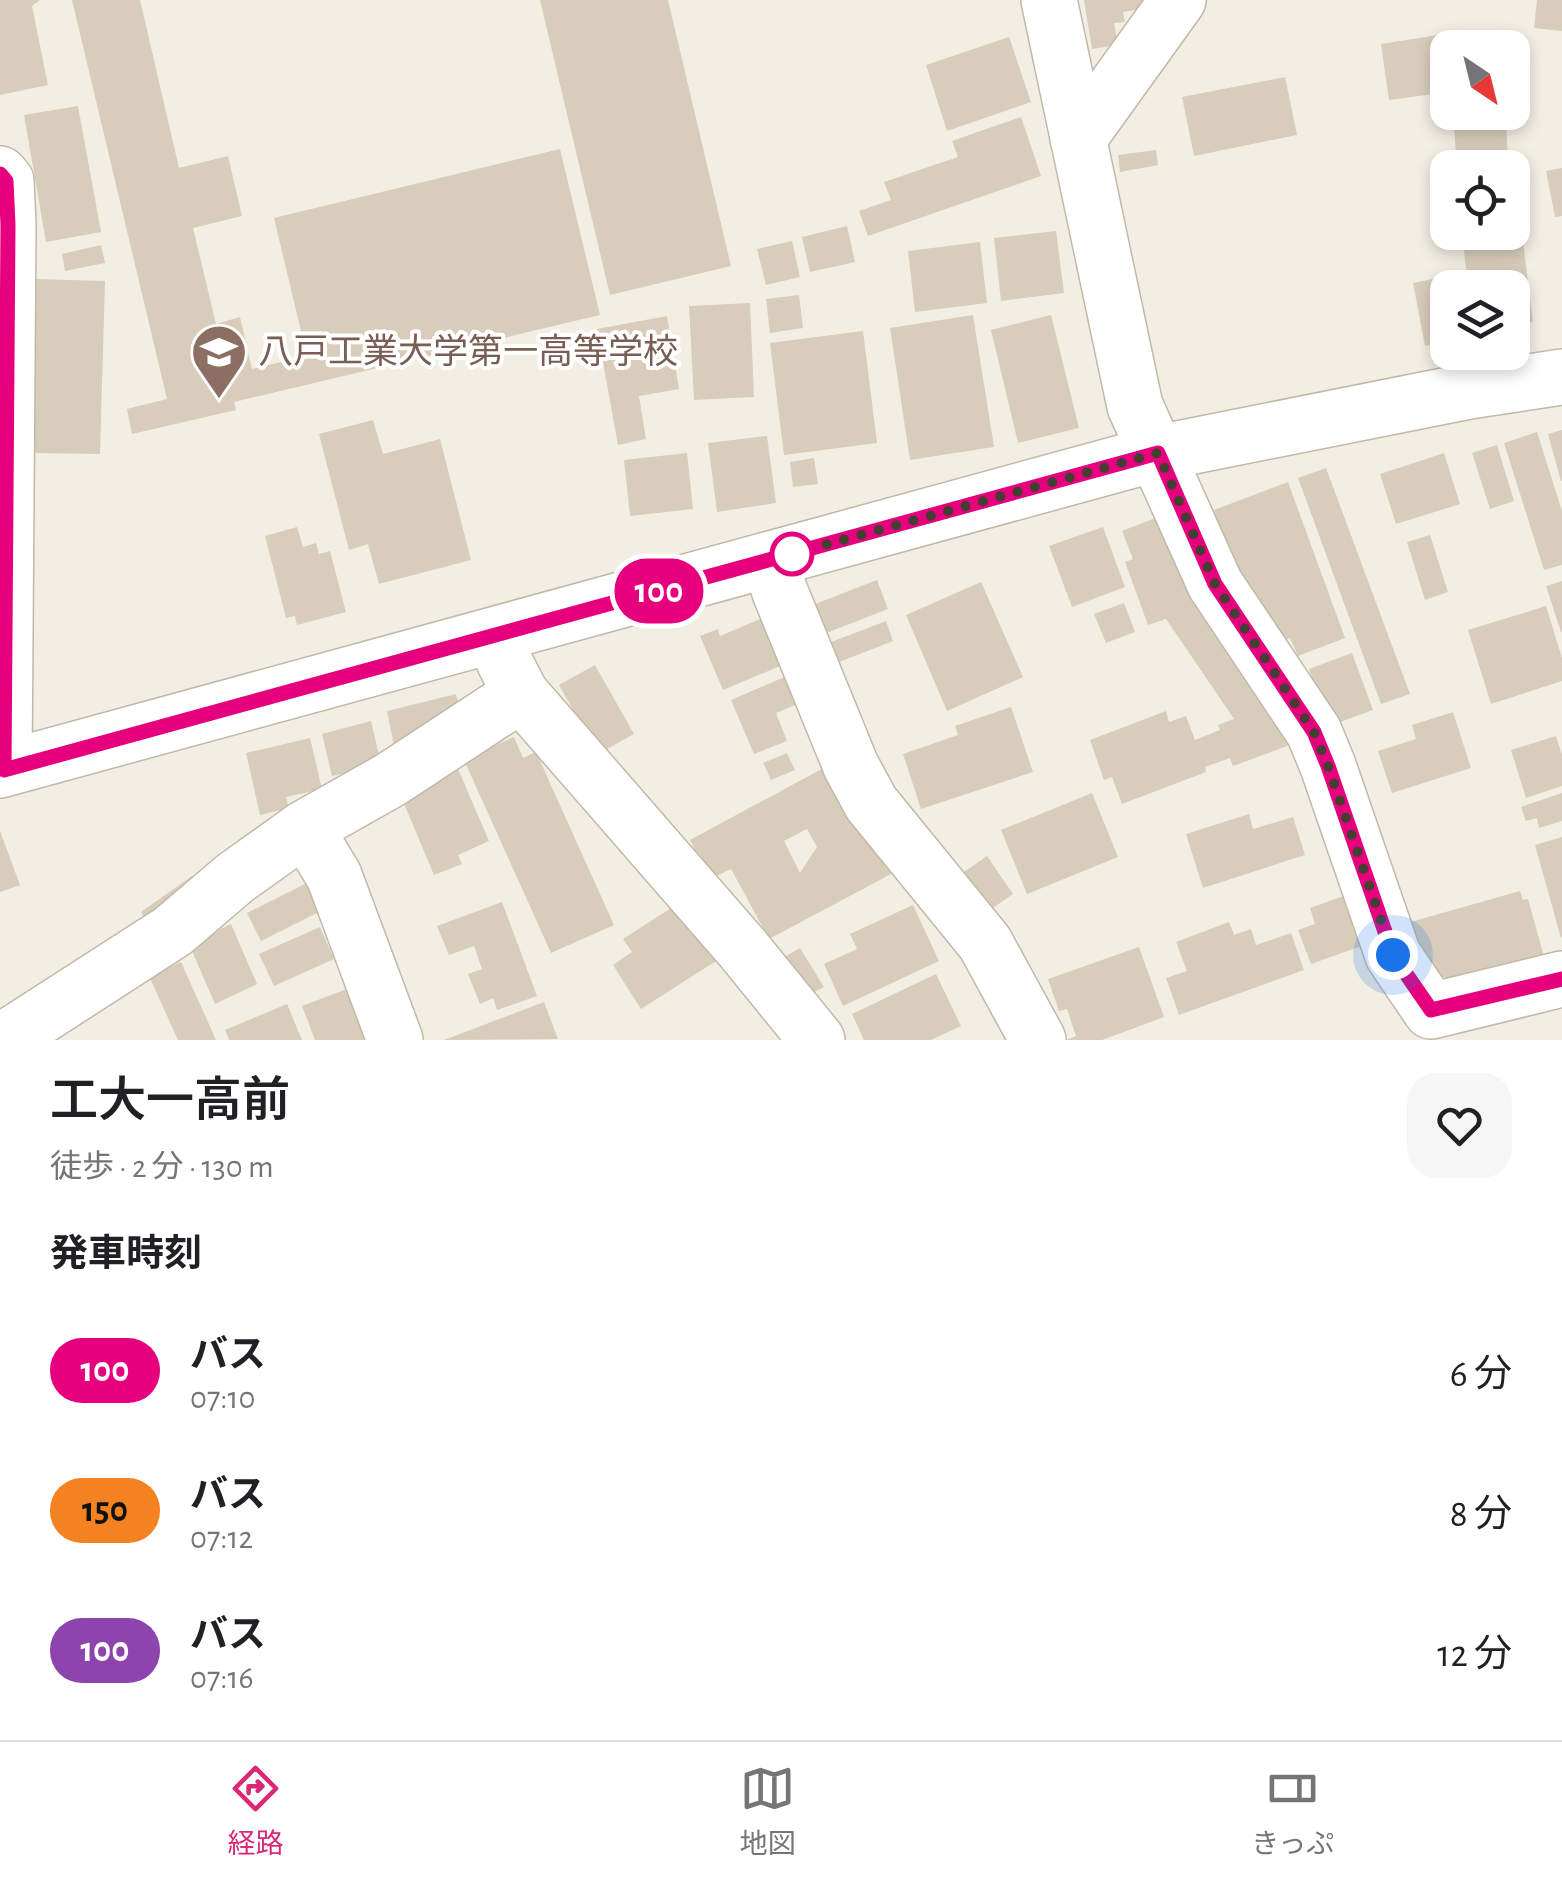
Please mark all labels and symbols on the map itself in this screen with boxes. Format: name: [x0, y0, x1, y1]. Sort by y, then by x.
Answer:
north arrow: [1430, 30, 1530, 130]
school or university icon: 八戸工業大学第一高等学校: [189, 322, 249, 401]
place label: 八戸工業大学第一高等学校: [258, 333, 678, 370]
unlabelled marker: [771, 533, 813, 575]
line badge: 100: [602, 558, 716, 624]
your location: [1368, 930, 1418, 980]

